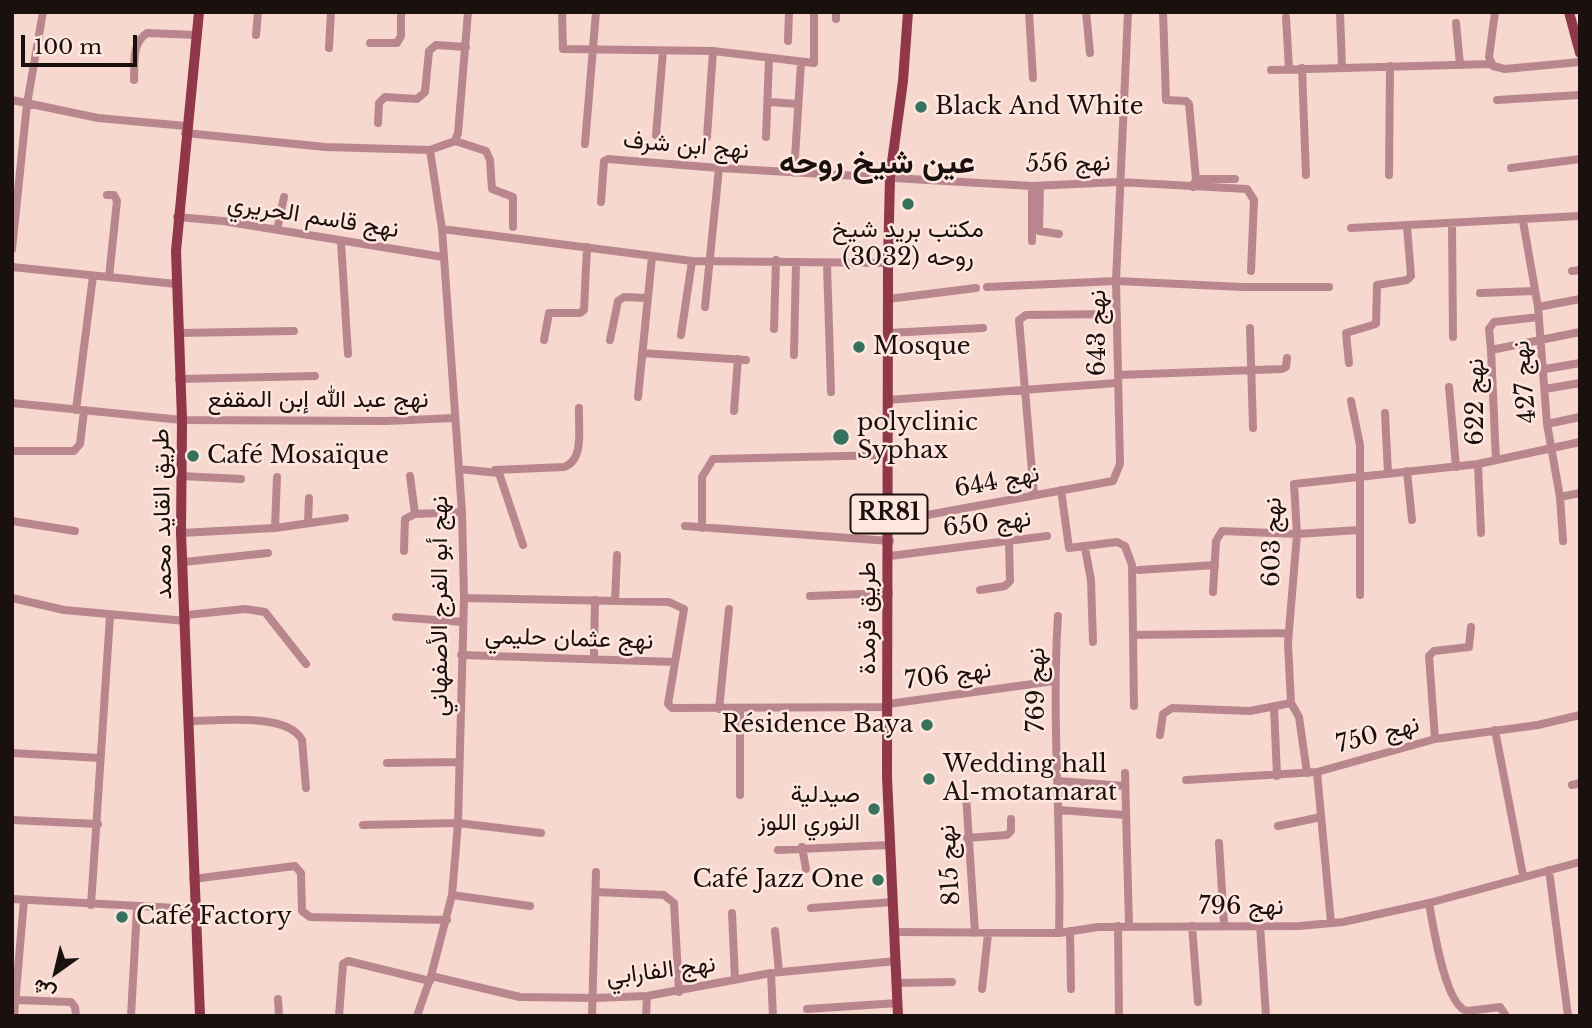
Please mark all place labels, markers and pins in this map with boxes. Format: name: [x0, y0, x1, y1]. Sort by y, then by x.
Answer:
place label: Black And White: [935, 93, 1143, 121]
marker: Black And White: [913, 99, 929, 115]
marker: مكتب بريد شيخ روحه (3032): [900, 196, 916, 212]
place label: مكتب بريد شيخ روحه (3032): [832, 216, 984, 272]
place label: Mosque: [873, 333, 971, 361]
marker: Mosque: [851, 339, 867, 355]
place label: polyclinic Syphax: [857, 409, 978, 465]
marker: polyclinic Syphax: [831, 427, 851, 447]
place label: Café Mosaïque: [207, 442, 389, 470]
marker: Café Mosaïque: [185, 448, 201, 464]
place label: Résidence Baya: [722, 711, 913, 739]
marker: Résidence Baya: [919, 717, 935, 733]
place label: Wedding hall Al-motamarat: [943, 751, 1117, 807]
marker: Wedding hall Al-motamarat: [921, 771, 937, 787]
place label: صيدلية النوري اللوز: [758, 781, 860, 837]
marker: صيدلية النوري اللوز: [866, 801, 882, 817]
place label: Café Jazz One: [693, 866, 864, 894]
marker: Café Jazz One: [870, 872, 886, 888]
place label: Café Factory: [136, 903, 292, 931]
marker: Café Factory: [114, 909, 130, 925]

